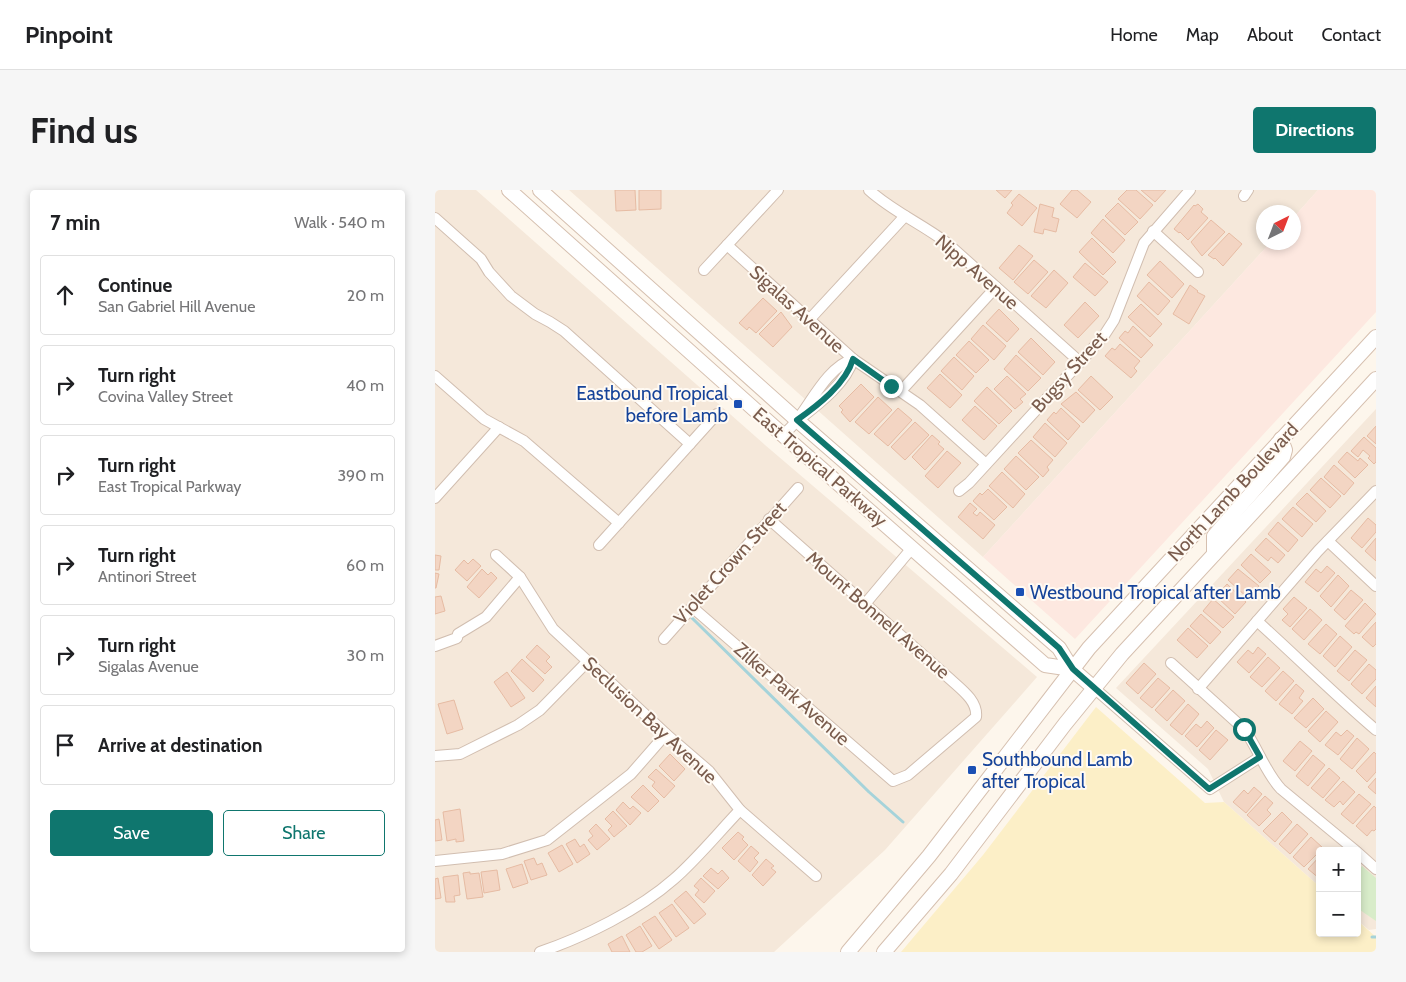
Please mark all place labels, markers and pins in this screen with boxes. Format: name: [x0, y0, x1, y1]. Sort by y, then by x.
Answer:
place label: Eastbound Tropical before Lamb: [576, 382, 729, 427]
marker: Eastbound Tropical before Lamb: [732, 398, 744, 410]
place label: Westbound Tropical after Lamb: [1030, 581, 1281, 604]
marker: Westbound Tropical after Lamb: [1014, 586, 1026, 598]
place label: Southbound Lamb after Tropical: [982, 748, 1132, 793]
marker: Southbound Lamb after Tropical: [966, 764, 978, 776]

